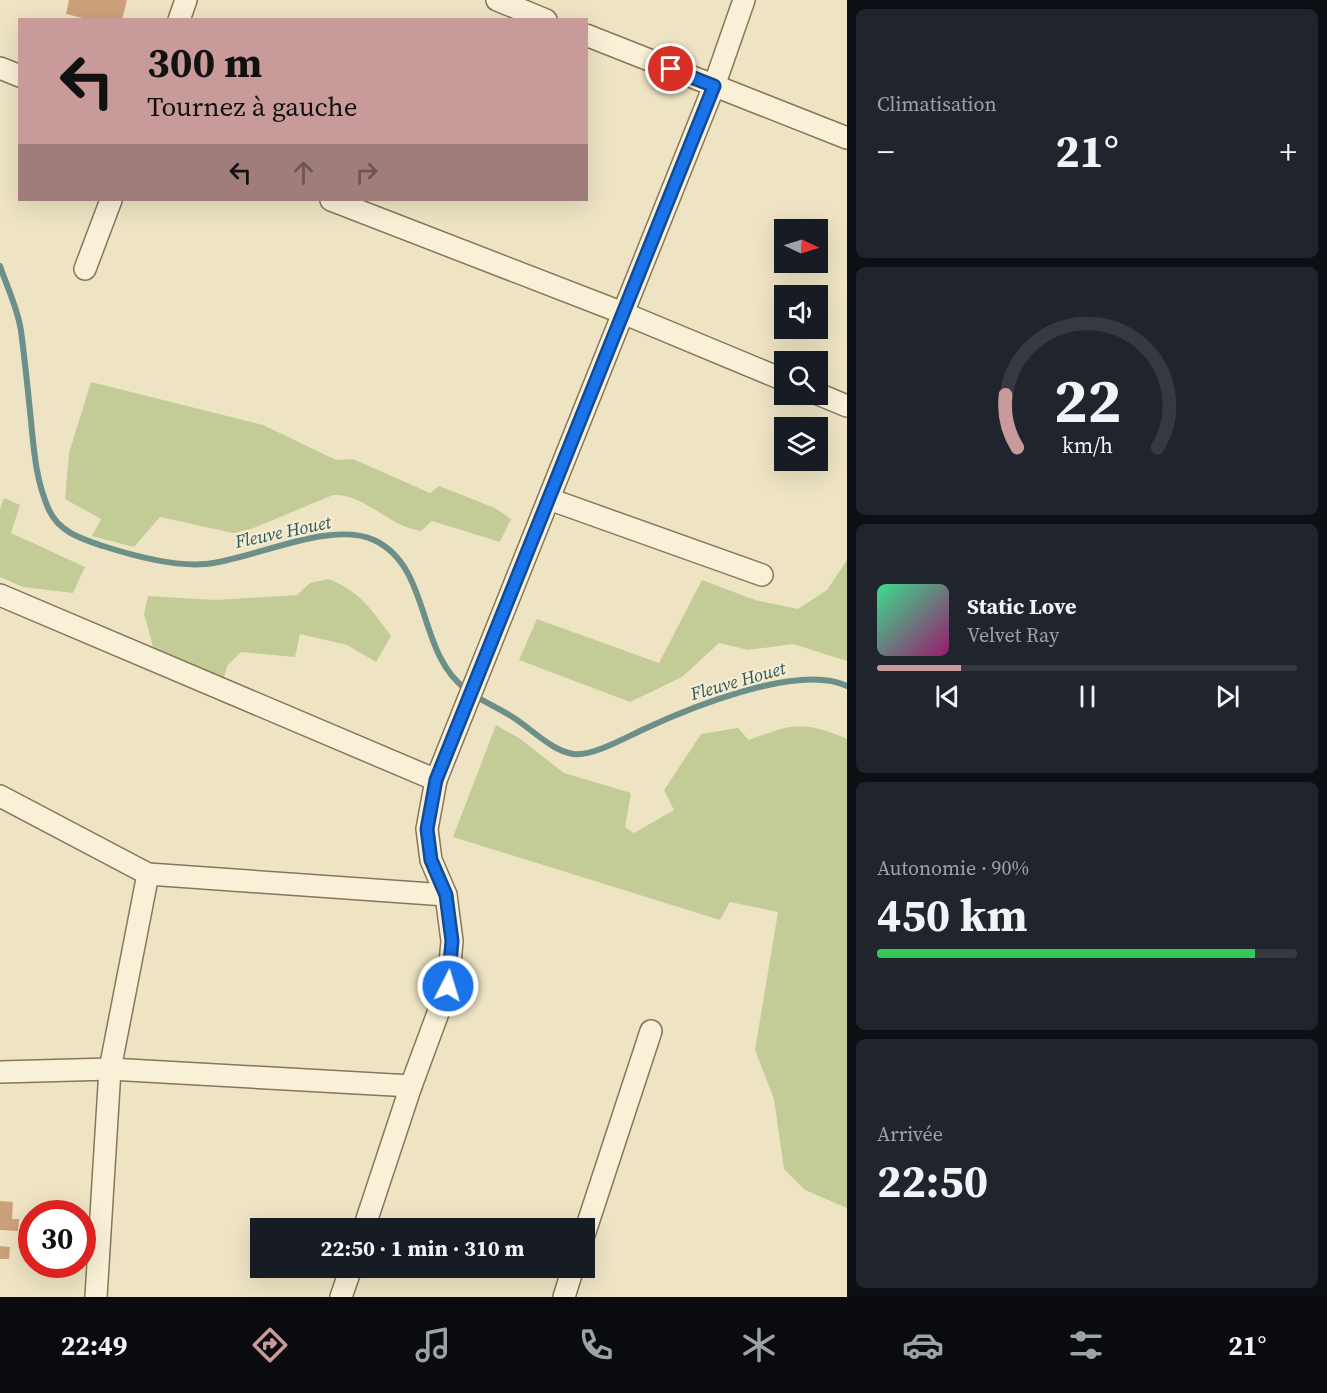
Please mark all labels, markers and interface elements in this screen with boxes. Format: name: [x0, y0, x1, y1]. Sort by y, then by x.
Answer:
text: 300 m: [147, 33, 262, 91]
icon: left: [48, 42, 126, 120]
pin: [645, 43, 696, 94]
icon: arrive: [654, 52, 687, 85]
text: Tournez à gauche: [147, 88, 357, 125]
text: Climatisation: [877, 90, 997, 118]
text: 21°: [1055, 120, 1119, 182]
text: −: [877, 129, 895, 174]
text: +: [1279, 129, 1297, 174]
icon: left: [224, 156, 257, 189]
icon: ahead: [287, 156, 320, 189]
icon: right: [350, 156, 383, 189]
north arrow: [774, 219, 828, 273]
map controls: [774, 219, 828, 471]
button: sound: [774, 285, 828, 339]
button: search: [774, 351, 828, 405]
text: 22: [1053, 357, 1121, 443]
button: layers: [774, 417, 828, 471]
text: km/h: [1061, 431, 1113, 460]
water label: Fleuve Houet: [231, 509, 334, 554]
text: Static Love: [967, 591, 1077, 621]
text: Velvet Ray: [967, 621, 1059, 649]
water label: Fleuve Houet: [686, 655, 789, 706]
icon: previous: [931, 680, 964, 713]
icon: pause: [1071, 680, 1104, 713]
icon: next: [1211, 680, 1244, 713]
text: Autonomie · 90%: [877, 854, 1029, 882]
text: 450 km: [877, 884, 1028, 946]
position arrow: [416, 954, 480, 1018]
text: Arrivée: [877, 1120, 943, 1148]
text: 22:50: [877, 1150, 988, 1212]
speed limit sign: 30: [18, 1200, 96, 1278]
text: 22:50 · 1 min · 310 m: [321, 1233, 524, 1263]
icon: directions: [249, 1324, 291, 1366]
icon: music: [412, 1324, 454, 1366]
icon: phone: [575, 1324, 617, 1366]
icon: climate: [738, 1324, 780, 1366]
icon: car: [902, 1324, 944, 1366]
icon: filters: [1065, 1324, 1107, 1366]
text: 22:49: [61, 1327, 127, 1364]
text: 21°: [1228, 1327, 1266, 1364]

